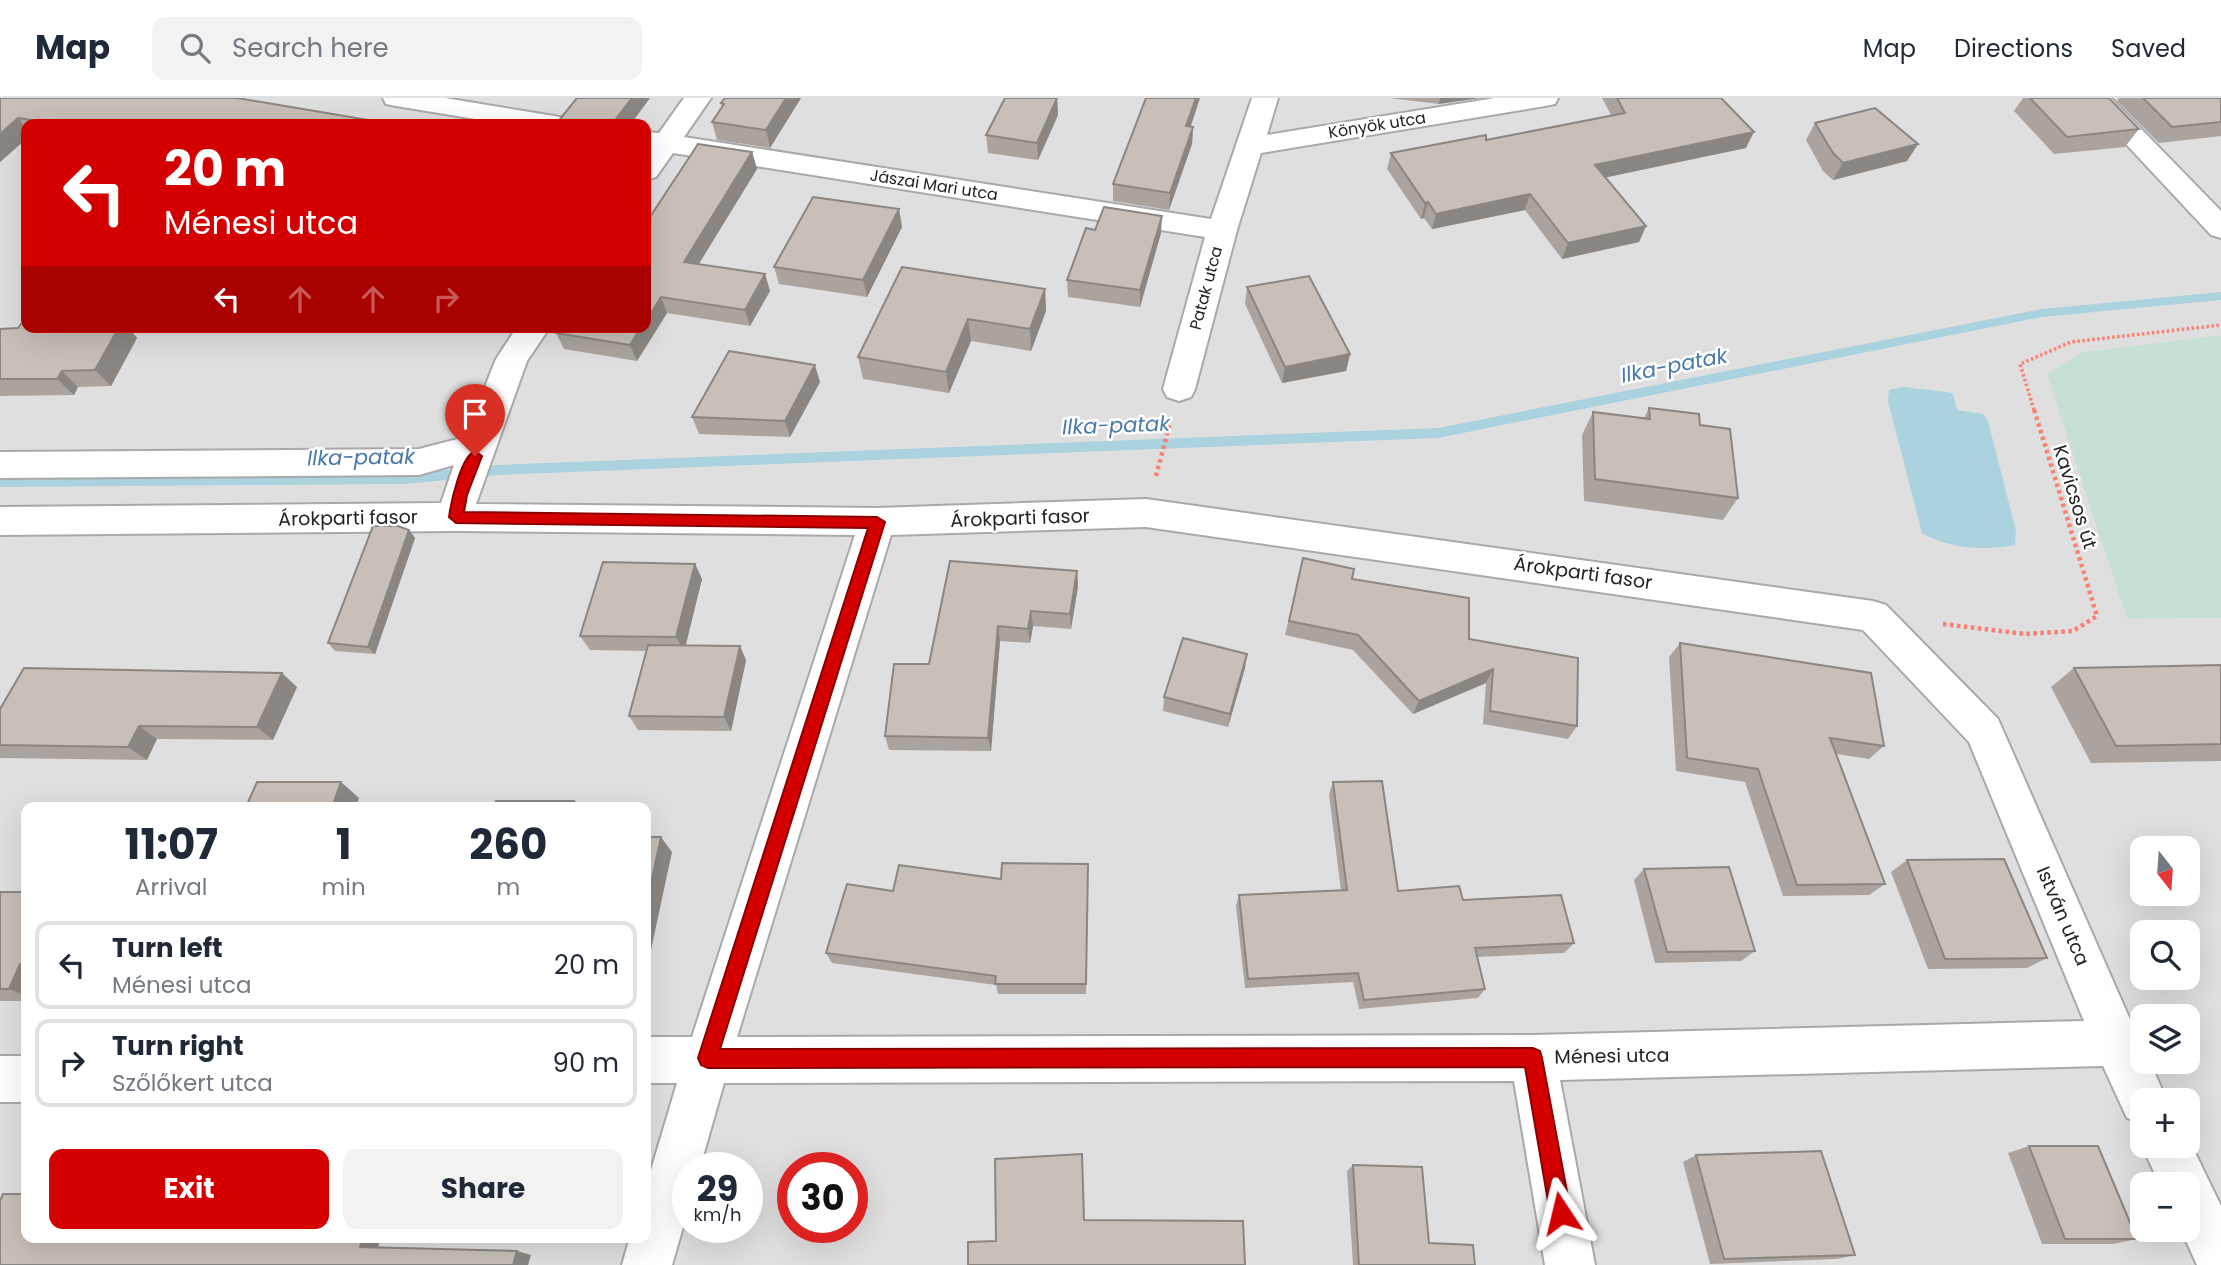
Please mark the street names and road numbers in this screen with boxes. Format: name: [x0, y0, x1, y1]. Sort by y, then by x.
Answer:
street label: Könyök utca: [1327, 106, 1427, 144]
street label: Jászai Mari utca: [868, 164, 1000, 206]
street label: Patak utca: [1184, 244, 1228, 332]
street label: Kavicsos út: [2046, 442, 2104, 552]
street label: Árokparti fasor: [950, 502, 1090, 534]
street label: Árokparti fasor: [278, 503, 418, 533]
street label: Árokparti fasor: [1512, 550, 1654, 596]
street label: István utca: [2030, 862, 2096, 970]
street label: Ménesi utca: [1554, 1041, 1670, 1071]

